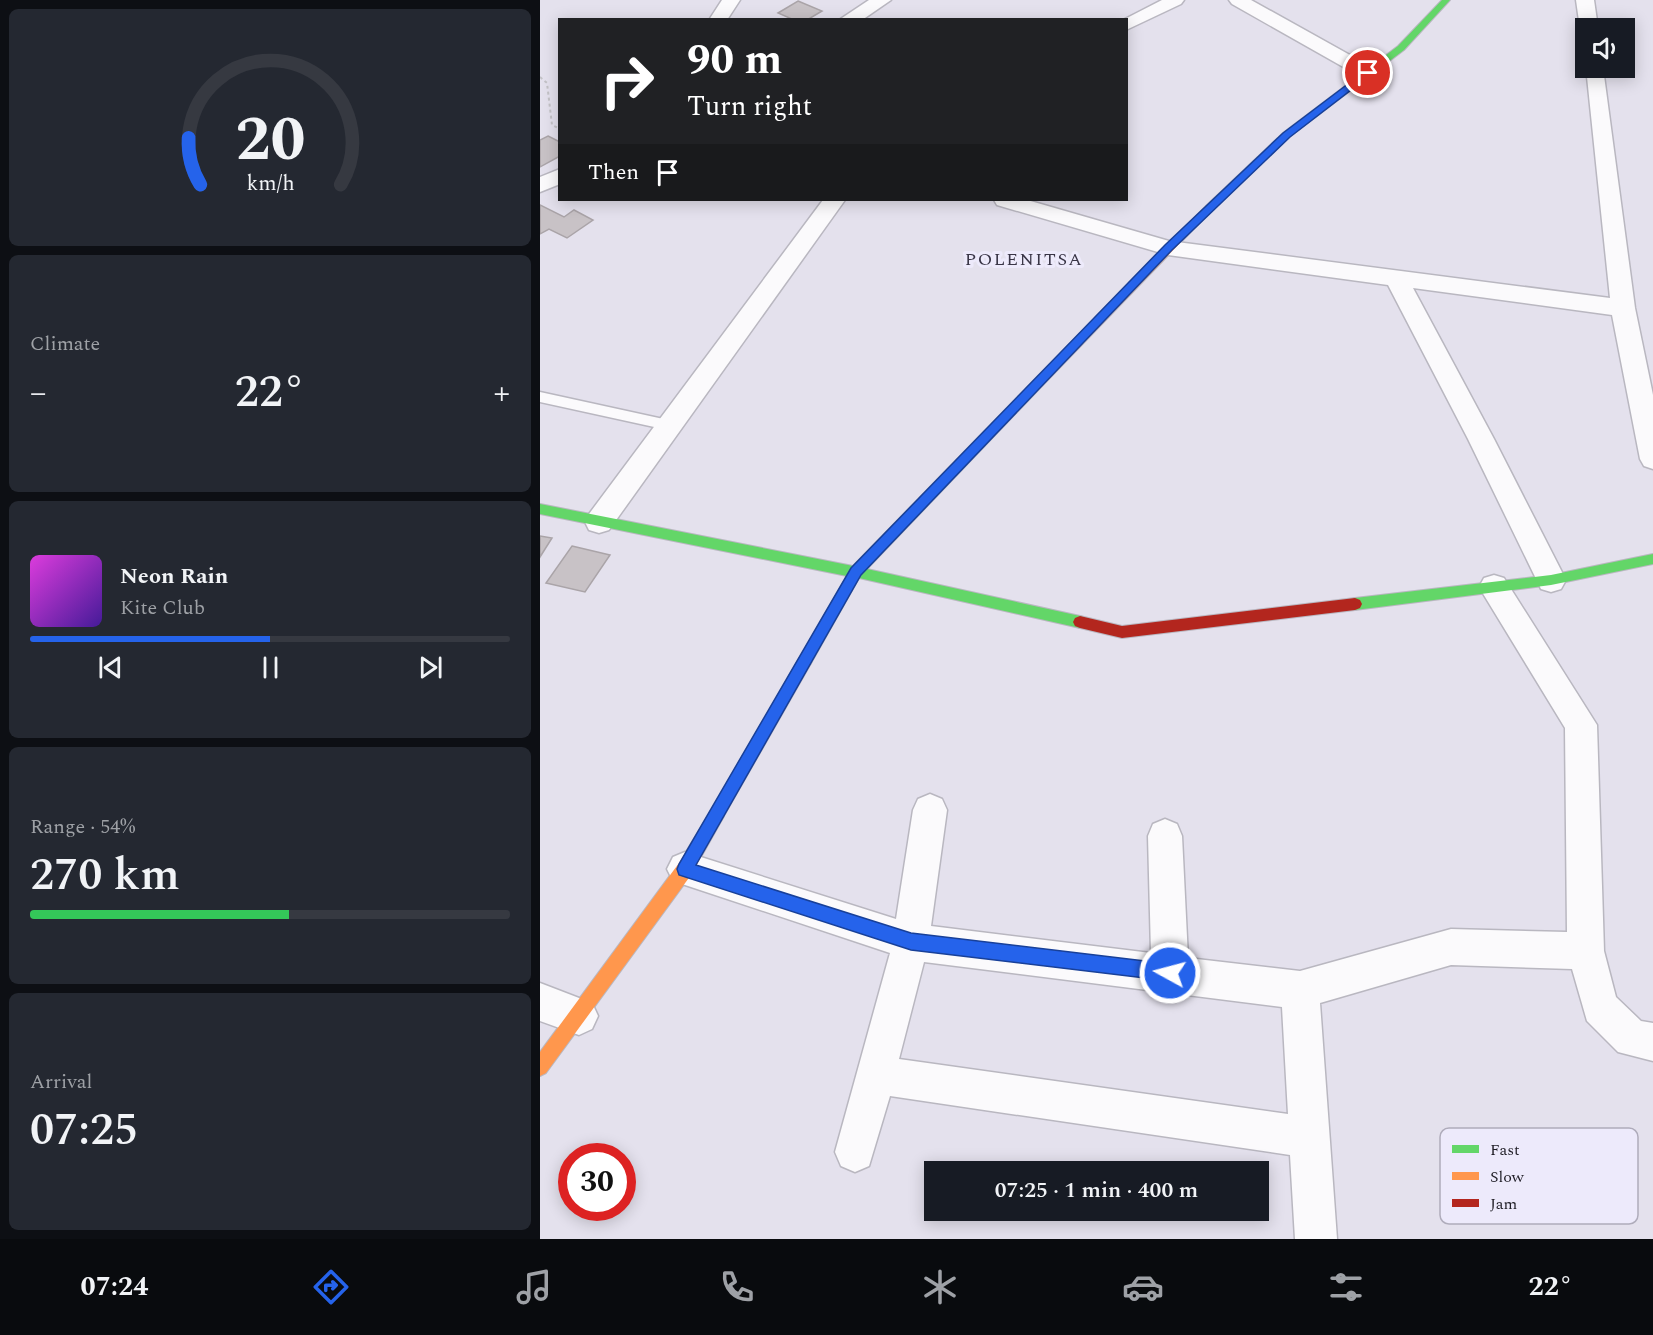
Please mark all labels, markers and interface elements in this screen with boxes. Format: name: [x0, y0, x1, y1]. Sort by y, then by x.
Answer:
map controls: [1575, 18, 1635, 78]
button: sound: [1575, 18, 1635, 78]
text: 90 m: [687, 29, 782, 92]
icon: right: [588, 42, 666, 120]
pin: [1342, 47, 1393, 98]
icon: arrive: [1351, 56, 1384, 89]
text: Turn right: [687, 86, 812, 128]
text: 20: [235, 93, 305, 188]
text: Then: [588, 156, 639, 189]
icon: arrive: [651, 156, 684, 189]
text: km/h: [246, 167, 294, 200]
district label: POLENITSA: [965, 246, 1083, 273]
text: Climate: [30, 329, 100, 359]
text: 22°: [235, 358, 305, 427]
text: −: [30, 368, 47, 418]
text: +: [494, 368, 510, 418]
text: Neon Rain: [120, 560, 228, 593]
text: Kite Club: [120, 593, 205, 623]
icon: previous: [94, 651, 127, 684]
icon: pause: [254, 651, 287, 684]
icon: next: [414, 651, 447, 684]
text: Range · 54%: [30, 812, 135, 842]
text: 270 km: [30, 841, 180, 910]
position arrow: [1138, 941, 1202, 1005]
text: Arrival: [30, 1067, 92, 1097]
text: 07:25: [30, 1096, 138, 1165]
legend: [1440, 1128, 1638, 1224]
text: Fast: [1490, 1138, 1520, 1162]
speed limit sign: 30: [558, 1143, 636, 1221]
text: Slow: [1490, 1165, 1525, 1189]
text: 07:25 · 1 min · 400 m: [995, 1174, 1198, 1207]
text: Jam: [1490, 1192, 1518, 1216]
text: 07:24: [81, 1266, 148, 1308]
icon: directions: [310, 1266, 352, 1308]
icon: music: [513, 1266, 555, 1308]
icon: phone: [716, 1266, 758, 1308]
icon: climate: [919, 1266, 961, 1308]
icon: car: [1122, 1266, 1164, 1308]
icon: filters: [1325, 1266, 1367, 1308]
text: 22°: [1529, 1266, 1572, 1308]

